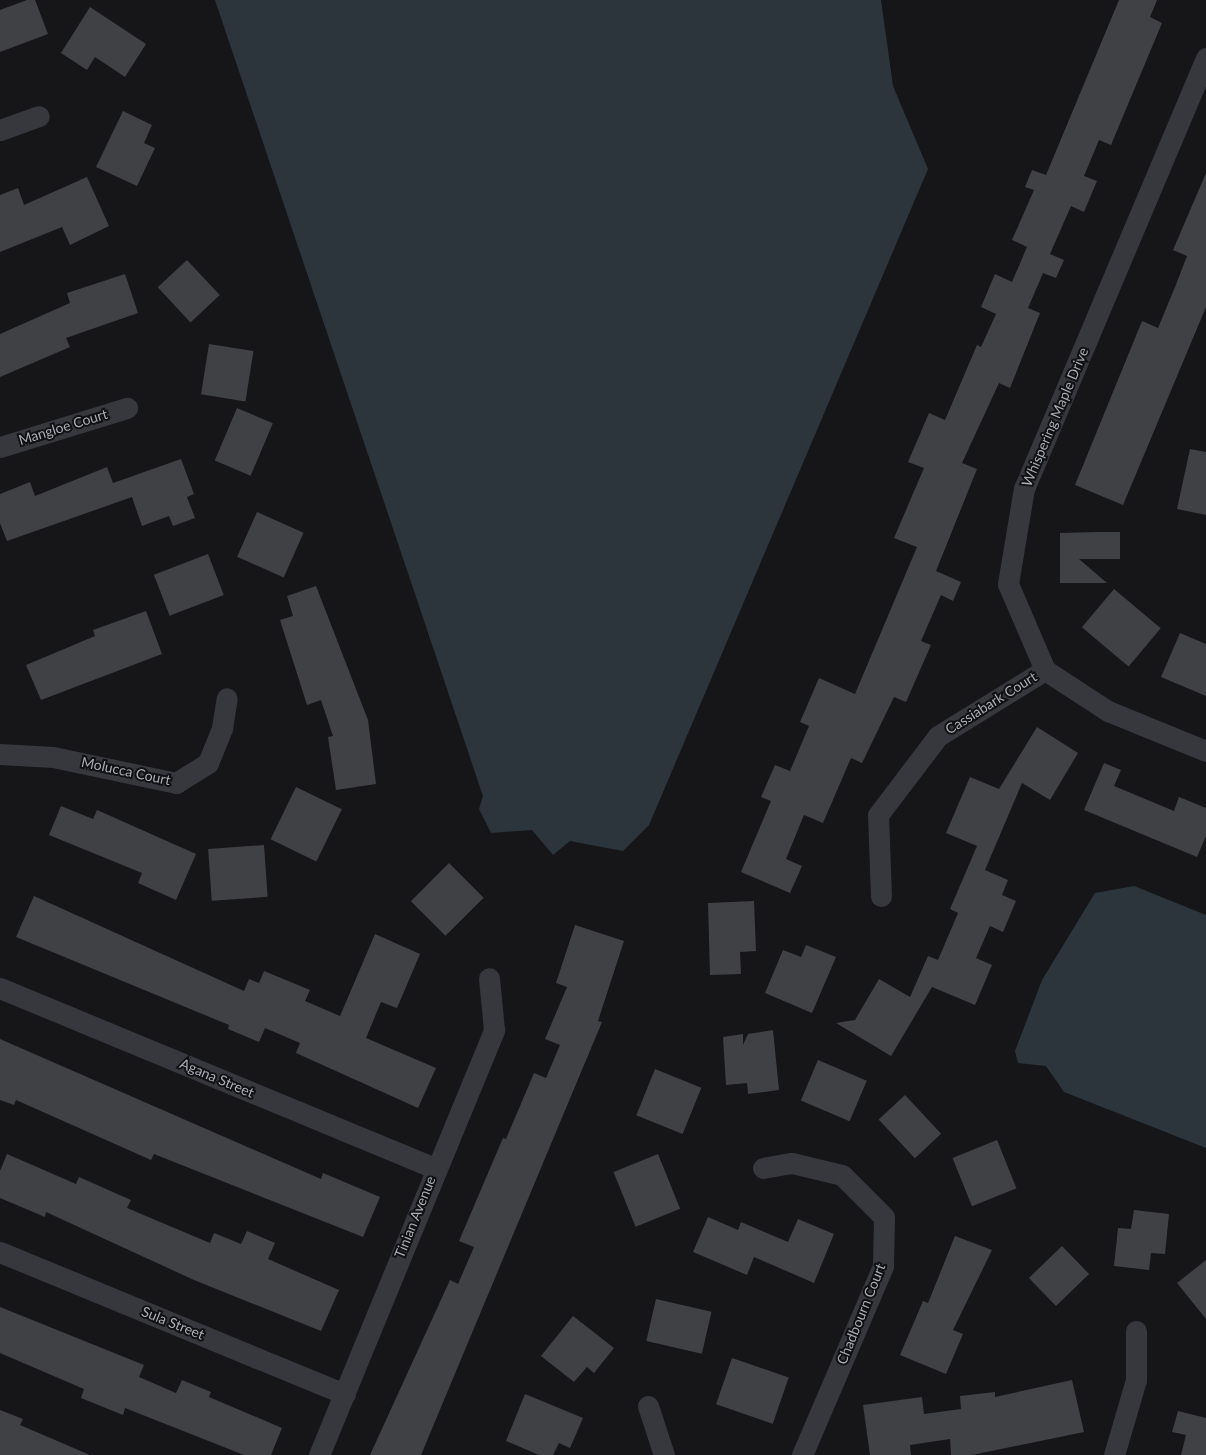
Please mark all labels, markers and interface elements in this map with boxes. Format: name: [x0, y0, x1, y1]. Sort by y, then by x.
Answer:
street label: Whispering Maple Drive: [1018, 345, 1092, 489]
street label: Mangloe Court: [16, 405, 110, 449]
street label: Cassiabark Court: [942, 668, 1040, 738]
street label: Molucca Court: [80, 753, 172, 789]
street label: Agana Street: [177, 1055, 257, 1101]
street label: Tinian Avenue: [391, 1173, 439, 1261]
street label: Chadbourn Court: [833, 1261, 889, 1367]
street label: Sula Street: [139, 1303, 207, 1343]

